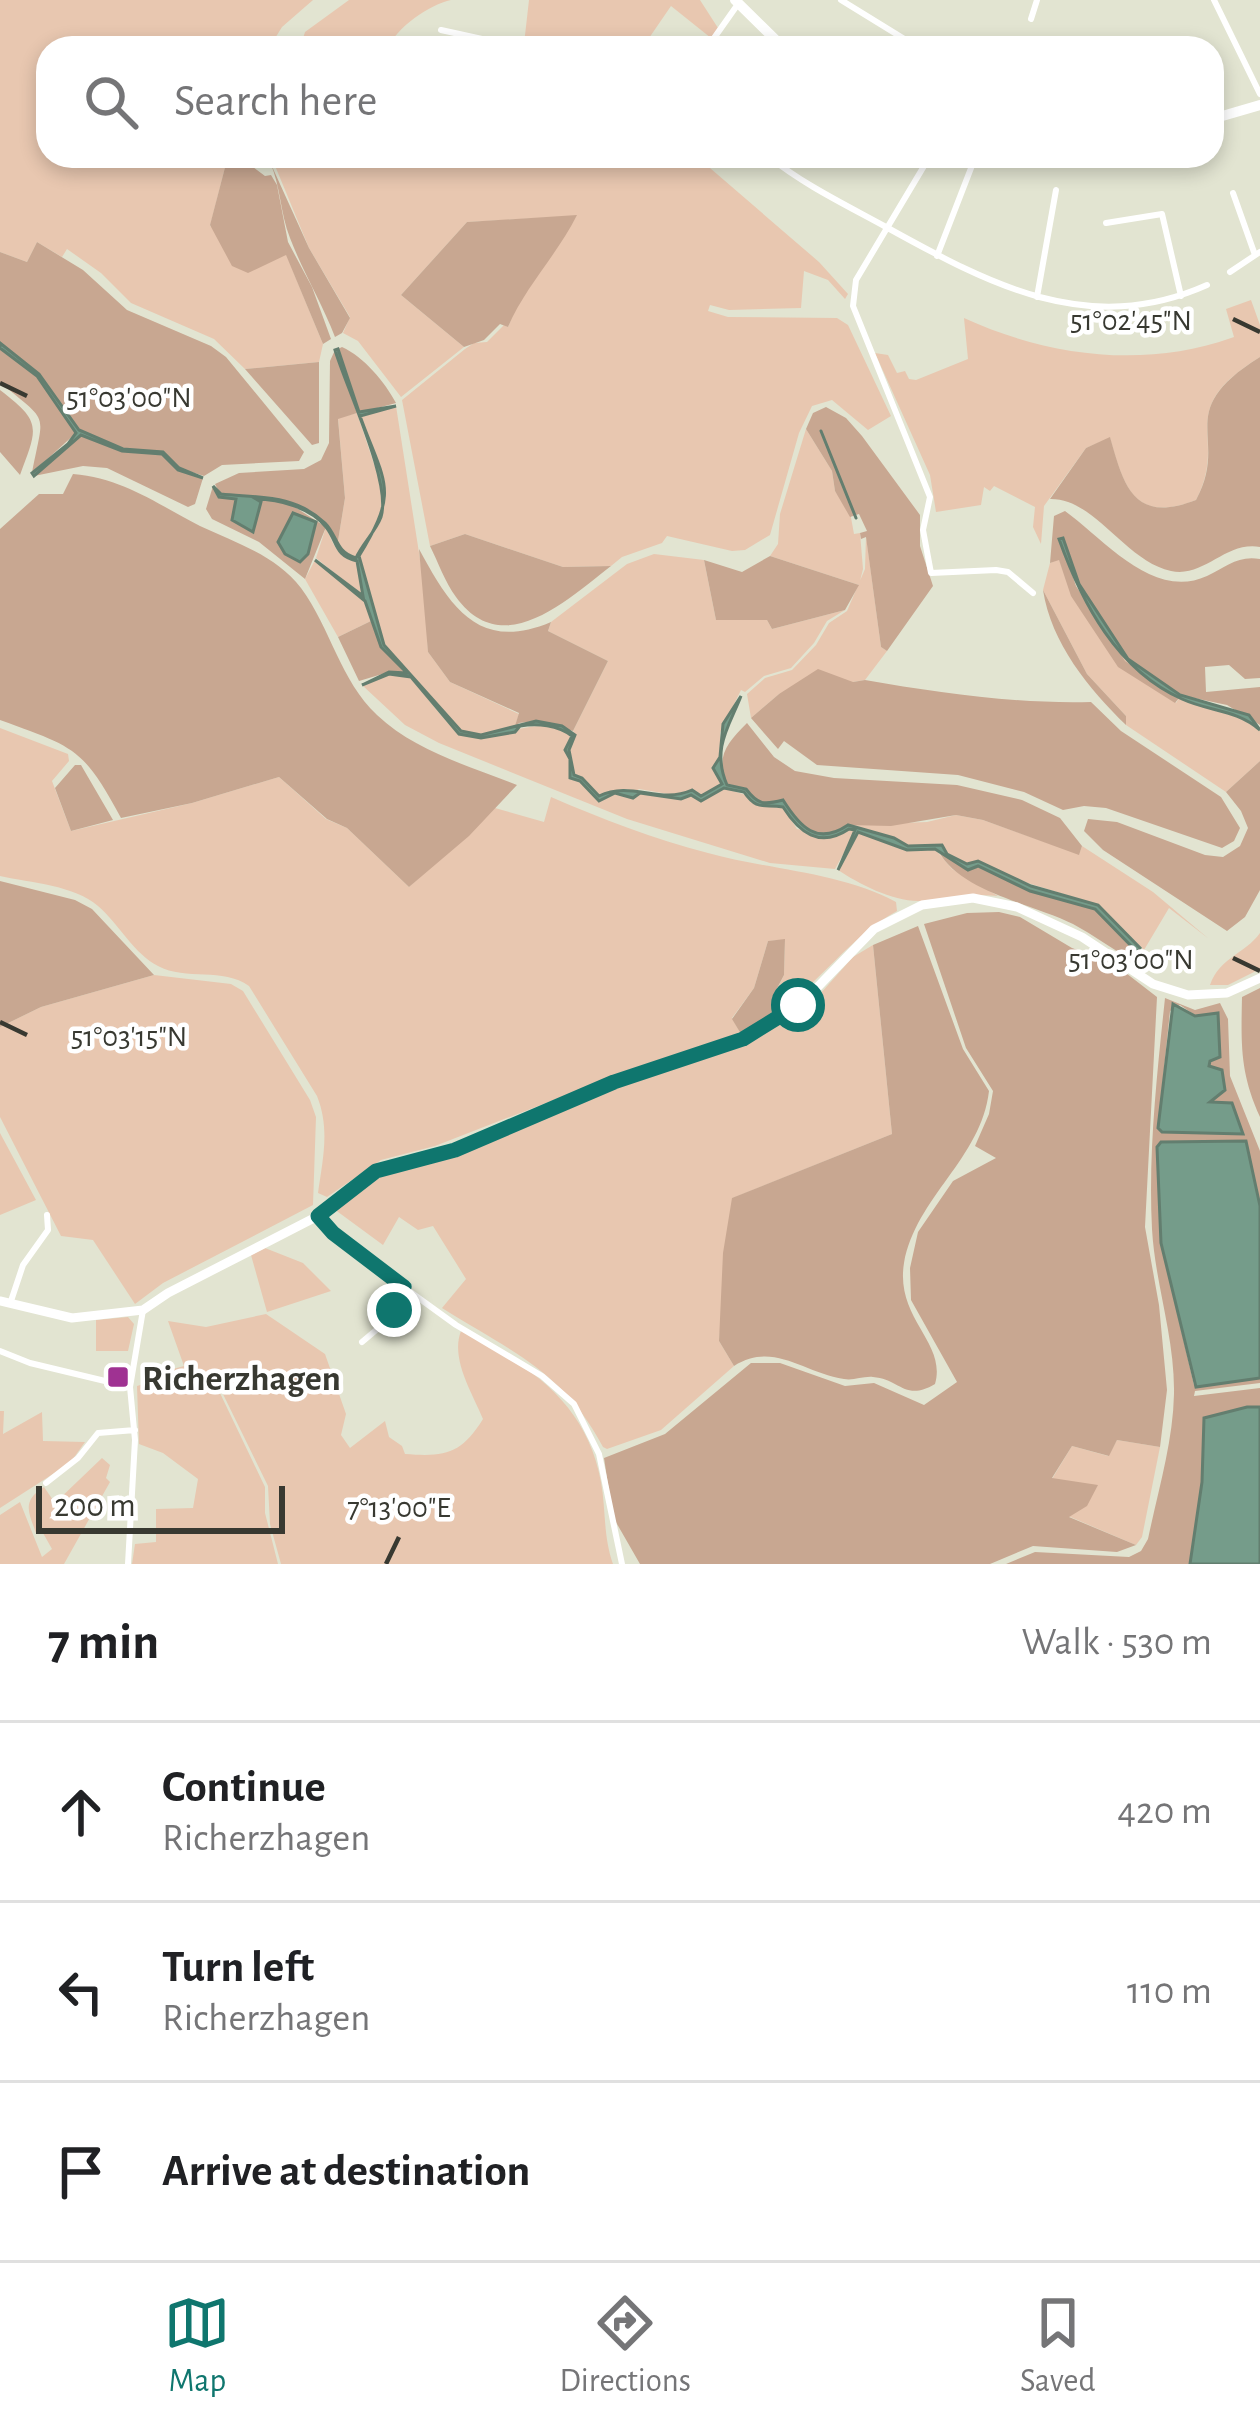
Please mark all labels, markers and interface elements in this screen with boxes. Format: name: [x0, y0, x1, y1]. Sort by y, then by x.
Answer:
search box: [36, 36, 1224, 168]
icon: search: [78, 69, 144, 135]
text: Search here: [174, 79, 377, 124]
text: 51°02'45"N: [1070, 306, 1192, 336]
text: 51°03'00"N: [66, 383, 192, 413]
text: 51°03'00"N: [1068, 945, 1194, 975]
route start: [771, 978, 825, 1032]
text: 51°03'15"N: [71, 1022, 187, 1052]
route end: [367, 1283, 421, 1337]
place label: Richerzhagen: [142, 1361, 341, 1397]
marker: Richerzhagen: [105, 1364, 131, 1390]
scale bar: [36, 1480, 285, 1533]
text: 200 m: [54, 1490, 136, 1523]
text: 7°13'00"E: [347, 1493, 451, 1523]
text: 7 min: [48, 1617, 159, 1668]
text: Walk · 530 m: [1021, 1623, 1212, 1662]
text: Continue: [162, 1765, 326, 1810]
icon: ahead: [48, 1779, 114, 1845]
text: 420 m: [1117, 1792, 1212, 1831]
text: Richerzhagen: [162, 1819, 370, 1858]
text: Turn left: [162, 1945, 314, 1990]
icon: left: [48, 1959, 114, 2025]
text: 110 m: [1127, 1972, 1212, 2011]
text: Richerzhagen: [162, 1999, 370, 2038]
icon: arrive: [48, 2139, 114, 2205]
text: Arrive at destination: [162, 2149, 530, 2194]
tab: Map: [164, 2290, 230, 2402]
tab: Directions: [559, 2290, 691, 2402]
tab: Saved: [1020, 2290, 1095, 2402]

